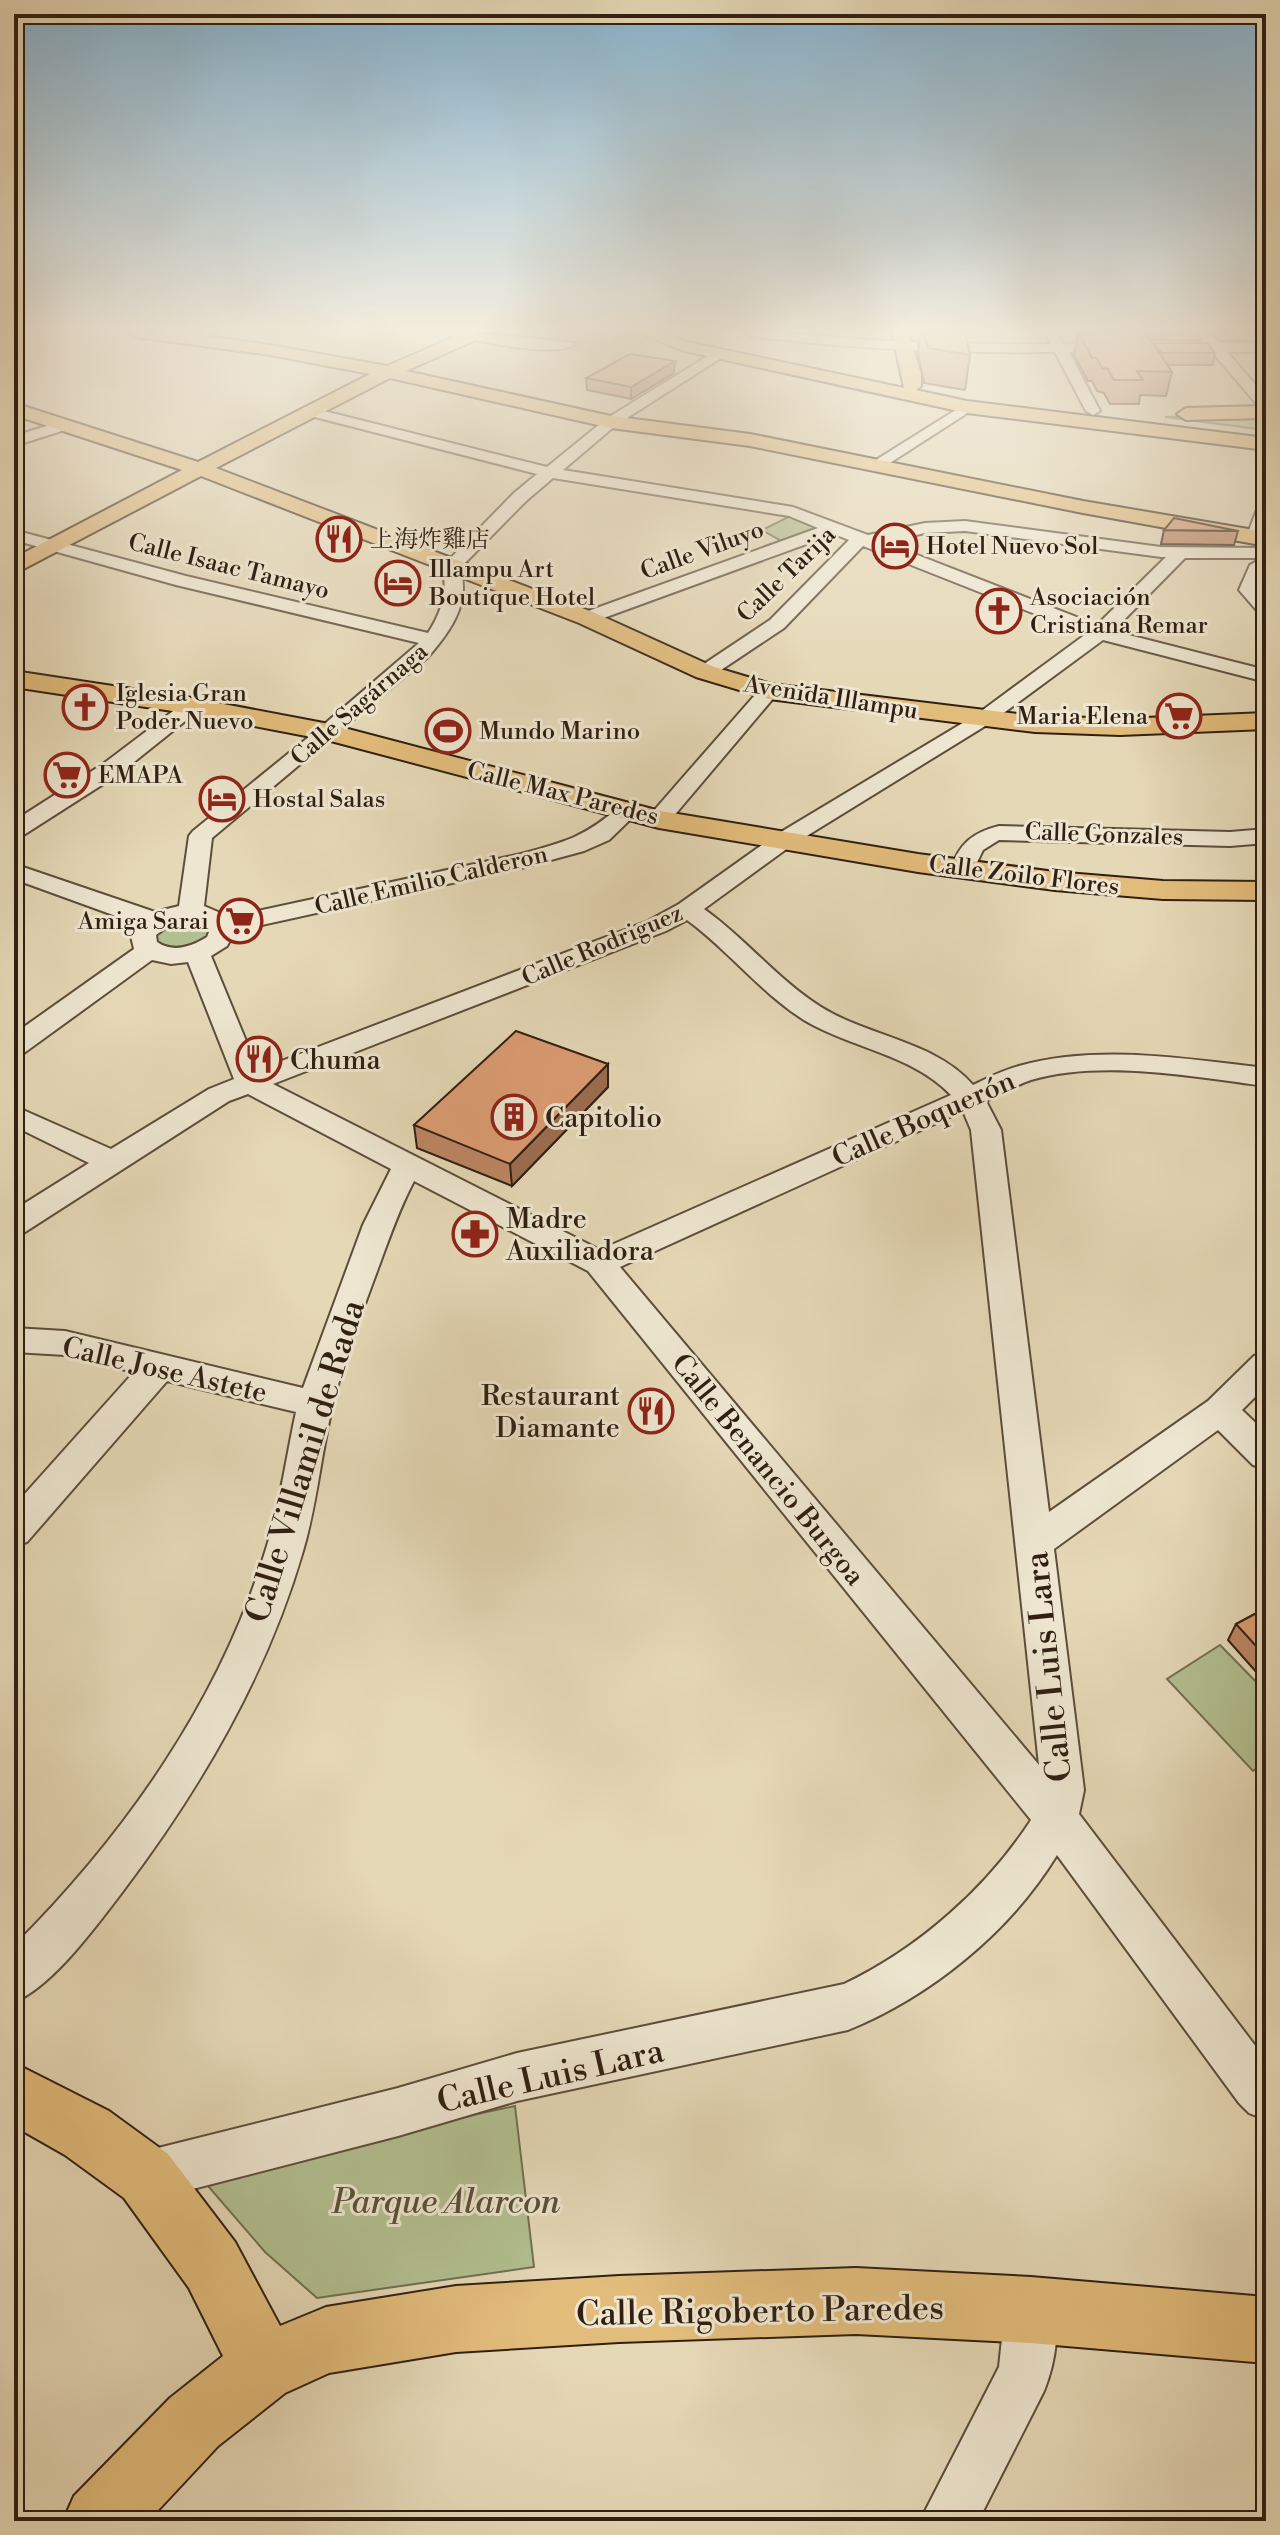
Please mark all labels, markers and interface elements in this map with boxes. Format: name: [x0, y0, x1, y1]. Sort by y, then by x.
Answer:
restaurant icon: 上海炸雞店: [315, 515, 363, 563]
street label: Calle Viluyo: [637, 515, 768, 587]
street label: Calle Tarija: [731, 520, 843, 629]
hotel icon: Hotel Nuevo Sol: [871, 522, 919, 570]
place label: 上海炸雞店: [370, 525, 490, 555]
street label: Calle Isaac Tamayo: [125, 527, 332, 606]
place label: Hotel Nuevo Sol: [926, 532, 1098, 562]
place label: Illampu Art Boutique Hotel: [428, 555, 595, 613]
hotel icon: Illampu Art Boutique Hotel: [374, 559, 422, 607]
place label: Asociación Cristiana Remar: [1029, 583, 1208, 641]
church icon: Asociación Cristiana Remar: [975, 587, 1023, 635]
street label: Calle Sagárnaga: [285, 636, 435, 773]
street label: Avenida Illampu: [741, 669, 920, 727]
place label: Iglesia Gran Poder Nuevo: [116, 679, 253, 737]
church icon: Iglesia Gran Poder Nuevo: [61, 683, 109, 731]
supermarket icon: Maria Elena: [1155, 692, 1203, 740]
place label: Maria Elena: [1017, 702, 1149, 732]
sports icon: Mundo Marino: [424, 707, 472, 755]
place label: Mundo Marino: [479, 717, 640, 747]
supermarket icon: EMAPA: [43, 751, 91, 799]
street label: Calle Max Paredes: [464, 756, 662, 832]
place label: EMAPA: [98, 761, 183, 791]
hotel icon: Hostal Salas: [198, 775, 246, 823]
place label: Hostal Salas: [253, 785, 385, 815]
street label: Calle Gonzales: [1024, 817, 1184, 853]
street label: Calle Emilio Calderon: [312, 840, 551, 922]
street label: Calle Zoilo Flores: [927, 849, 1121, 903]
supermarket icon: Amiga Sarai: [216, 897, 264, 945]
street label: Calle Rodriguez: [517, 899, 687, 993]
place label: Amiga Sarai: [77, 907, 209, 937]
restaurant icon: Chuma: [235, 1035, 283, 1083]
place label: Chuma: [290, 1043, 381, 1078]
street label: Calle Boquerón: [827, 1063, 1021, 1175]
building icon: Capitolio: [490, 1093, 538, 1141]
place label: Capitolio: [545, 1101, 662, 1136]
place label: Madre Auxiliadora: [505, 1202, 655, 1269]
pharmacy icon: Madre Auxiliadora: [451, 1210, 499, 1258]
street label: Calle Villamil de Rada: [237, 1294, 375, 1628]
street label: Calle Jose Astete: [59, 1330, 270, 1411]
street label: Calle Benancio Burgoa: [664, 1347, 873, 1594]
place label: Restaurant Diamante: [481, 1379, 620, 1446]
restaurant icon: Restaurant Diamante: [627, 1387, 675, 1435]
street label: Calle Luis Lara: [1016, 1549, 1082, 1784]
street label: Calle Luis Lara: [433, 2030, 669, 2123]
park label: Parque Alarcon: [331, 2182, 561, 2224]
street label: Calle Rigoberto Paredes: [576, 2288, 944, 2336]

